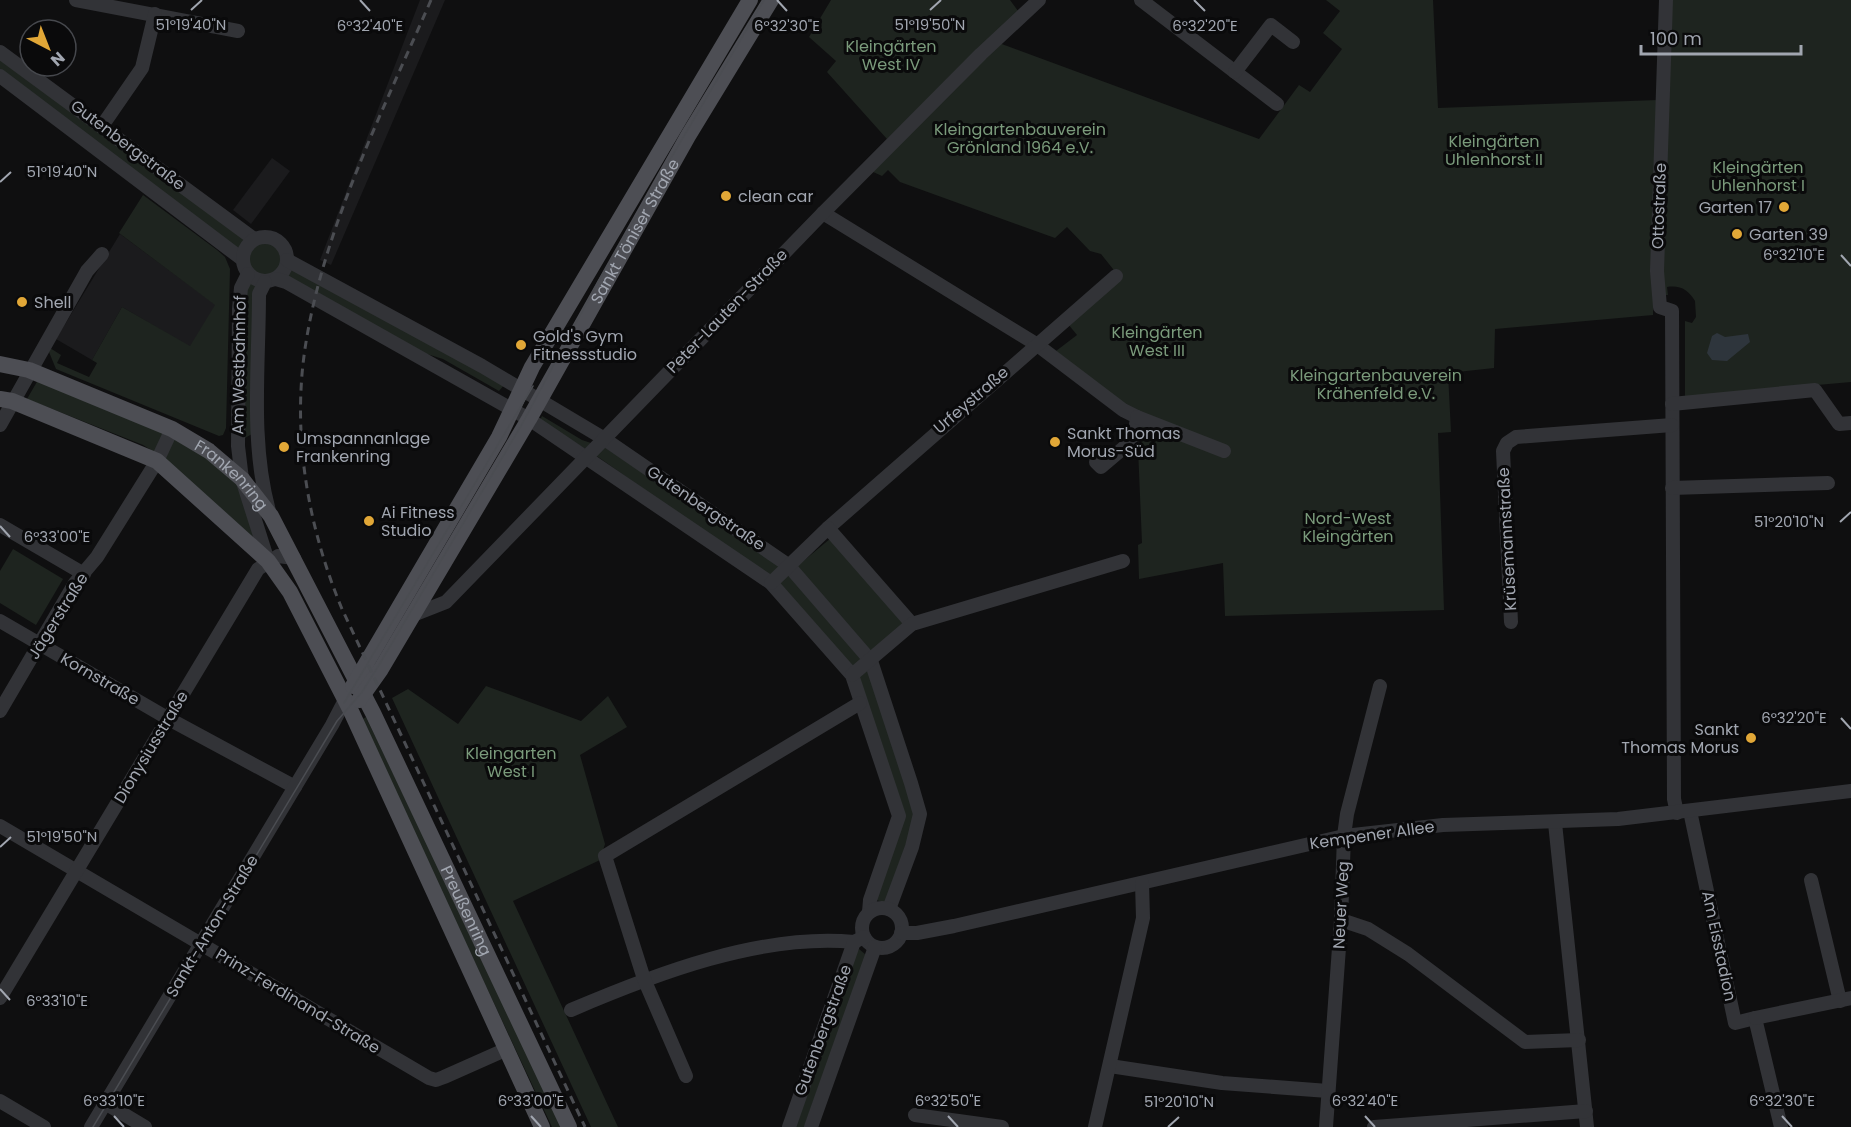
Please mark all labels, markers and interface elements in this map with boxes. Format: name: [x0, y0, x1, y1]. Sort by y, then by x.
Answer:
text: 51°19'40"N: [156, 14, 226, 35]
text: 51°19'50"N: [895, 14, 965, 35]
text: 6°32'40"E: [337, 15, 403, 36]
text: 6°32'30"E: [754, 15, 820, 36]
text: 6°32'20"E: [1172, 15, 1238, 36]
north arrow: [18, 18, 78, 78]
scale bar: [1641, 18, 1802, 56]
text: 100 m: [1650, 26, 1702, 51]
park label: Kleingärten West IV: [845, 35, 937, 76]
text: N: [46, 46, 70, 71]
street label: Gutenbergstraße: [66, 94, 190, 196]
park label: Kleingartenbauverein Grönland 1964 e.V.: [934, 118, 1106, 159]
park label: Kleingärten Uhlenhorst II: [1445, 130, 1543, 171]
street label: Sankt Töniser Straße: [585, 154, 685, 308]
park label: Kleingärten Uhlenhorst I: [1711, 156, 1805, 197]
text: 51°19'40"N: [27, 161, 97, 182]
street label: Ottostraße: [1646, 162, 1672, 250]
place label: clean car: [738, 185, 813, 208]
marker: clean car: [719, 189, 733, 203]
place label: Garten 17: [1699, 196, 1772, 219]
marker: Garten 17: [1777, 200, 1791, 214]
place label: Garten 39: [1749, 223, 1828, 246]
marker: Garten 39: [1730, 227, 1744, 241]
street label: Peter-Lauten-Straße: [661, 244, 793, 378]
text: 6°32'10"E: [1763, 244, 1825, 265]
place label: Shell: [34, 291, 71, 314]
marker: Shell: [15, 295, 29, 309]
street label: Am Westbahnhof: [226, 295, 252, 435]
park label: Kleingärten West III: [1111, 321, 1203, 362]
place label: Gold's Gym Fitnessstudio: [533, 325, 637, 366]
marker: Gold's Gym Fitnessstudio: [514, 338, 528, 352]
street label: Urfeystraße: [928, 361, 1014, 439]
park label: Kleingartenbauverein Krähenfeld e.V.: [1290, 364, 1462, 405]
place label: Sankt Thomas Morus-Süd: [1067, 422, 1181, 463]
place label: Umspannanlage Frankenring: [296, 427, 430, 468]
street label: Frankenring: [191, 434, 274, 515]
marker: Sankt Thomas Morus-Süd: [1048, 435, 1062, 449]
marker: Umspannanlage Frankenring: [277, 440, 291, 454]
street label: Gutenbergstraße: [642, 460, 770, 556]
street label: Krüsemannstraße: [1492, 467, 1522, 611]
place label: Ai Fitness Studio: [381, 501, 455, 542]
park label: Nord-West Kleingärten: [1302, 507, 1394, 548]
text: 51°20'10"N: [1754, 511, 1824, 532]
marker: Ai Fitness Studio: [362, 514, 376, 528]
text: 6°33'00"E: [24, 526, 90, 547]
street label: Jägerstraße: [22, 568, 94, 664]
street label: Kornstraße: [56, 647, 144, 711]
street label: Dionysiusstraße: [108, 686, 194, 808]
text: 6°32'20"E: [1761, 707, 1827, 728]
place label: Sankt Thomas Morus: [1621, 718, 1739, 759]
marker: Sankt Thomas Morus: [1744, 731, 1758, 745]
park label: Kleingarten West I: [465, 742, 557, 783]
street label: Kempener Allee: [1308, 815, 1436, 855]
text: 51°19'50"N: [27, 826, 97, 847]
street label: Sankt-Anton-Straße: [160, 850, 264, 1001]
street label: Neuer Weg: [1327, 860, 1355, 950]
street label: Preußenring: [435, 862, 498, 959]
street label: Am Eisstadion: [1696, 889, 1742, 1003]
street label: Prinz-Ferdinand-Straße: [212, 943, 385, 1059]
street label: Gutenbergstraße: [789, 961, 857, 1099]
text: 6°33'10"E: [26, 990, 88, 1011]
text: 6°33'10"E: [83, 1090, 145, 1111]
text: 6°33'00"E: [498, 1090, 564, 1111]
text: 6°32'50"E: [915, 1090, 981, 1111]
text: 6°32'40"E: [1332, 1090, 1398, 1111]
text: 6°32'30"E: [1749, 1090, 1815, 1111]
text: 51°20'10"N: [1144, 1091, 1214, 1112]

